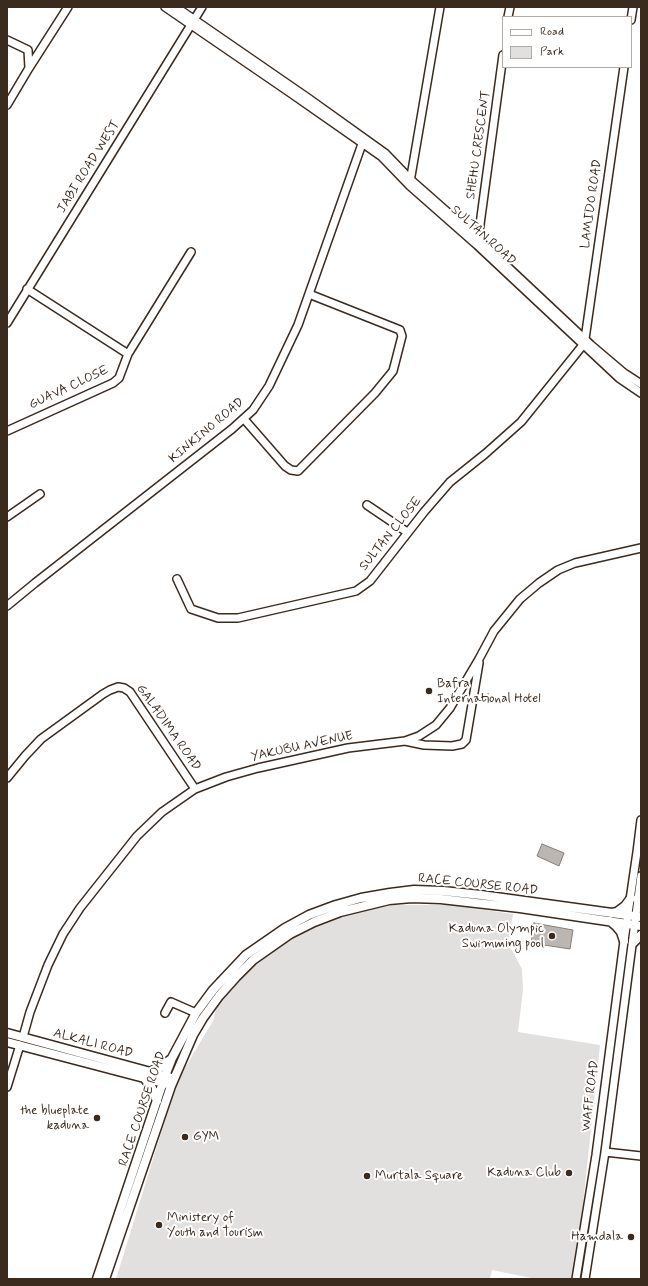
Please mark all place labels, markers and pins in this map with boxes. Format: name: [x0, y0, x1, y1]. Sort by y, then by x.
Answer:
place label: Bafra International Hotel: [437, 676, 541, 707]
marker: Bafra International Hotel: [424, 686, 434, 696]
place label: Kaduna Olympic Swimming pool: [449, 921, 544, 952]
marker: Kaduna Olympic Swimming pool: [547, 931, 557, 941]
place label: the blueplate kaduna: [20, 1103, 89, 1134]
marker: the blueplate kaduna: [92, 1113, 102, 1123]
place label: GYM: [193, 1129, 219, 1145]
marker: GYM: [180, 1132, 190, 1142]
place label: Kaduna Club: [487, 1165, 561, 1181]
place label: Murtala Square: [375, 1168, 463, 1184]
marker: Kaduna Club: [564, 1168, 574, 1178]
marker: Murtala Square: [362, 1171, 372, 1181]
place label: Ministery of Youth and Tourism: [167, 1210, 263, 1241]
marker: Ministery of Youth and Tourism: [154, 1220, 164, 1230]
place label: Hamdala: [571, 1229, 623, 1245]
marker: Hamdala: [626, 1232, 636, 1242]

